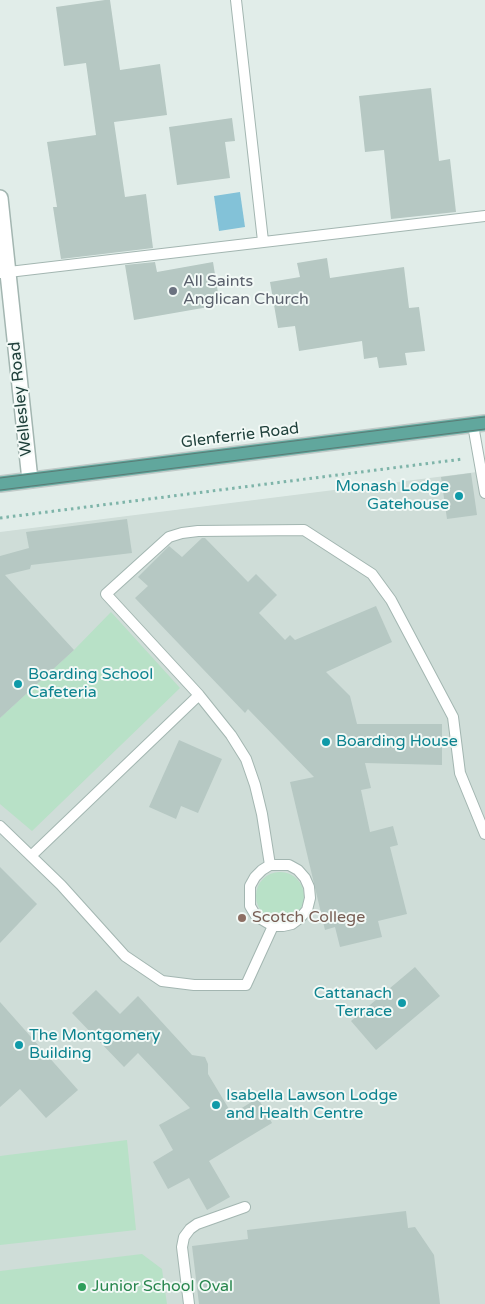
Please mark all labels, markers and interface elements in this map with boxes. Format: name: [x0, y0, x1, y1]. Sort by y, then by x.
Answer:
place label: All Saints Anglican Church: [183, 272, 309, 310]
marker: All Saints Anglican Church: [167, 285, 179, 297]
street label: Wellesley Road: [5, 341, 37, 457]
street label: Glenferrie Road: [180, 419, 300, 453]
place label: Monash Lodge Gatehouse: [336, 477, 449, 515]
marker: Monash Lodge Gatehouse: [453, 490, 465, 502]
place label: Boarding School Cafeteria: [28, 665, 153, 703]
marker: Boarding School Cafeteria: [12, 678, 24, 690]
place label: Boarding House: [336, 732, 458, 752]
marker: Boarding House: [320, 736, 332, 748]
place label: Scotch College: [252, 908, 365, 928]
marker: Scotch College: [236, 912, 248, 924]
place label: Cattanach Terrace: [314, 984, 392, 1022]
marker: Cattanach Terrace: [396, 997, 408, 1009]
place label: The Montgomery Building: [29, 1026, 160, 1064]
marker: The Montgomery Building: [13, 1039, 25, 1051]
place label: Isabella Lawson Lodge and Health Centre: [226, 1086, 398, 1124]
marker: Isabella Lawson Lodge and Health Centre: [210, 1099, 222, 1111]
place label: Junior School Oval: [92, 1277, 233, 1297]
marker: Junior School Oval: [76, 1281, 88, 1293]

